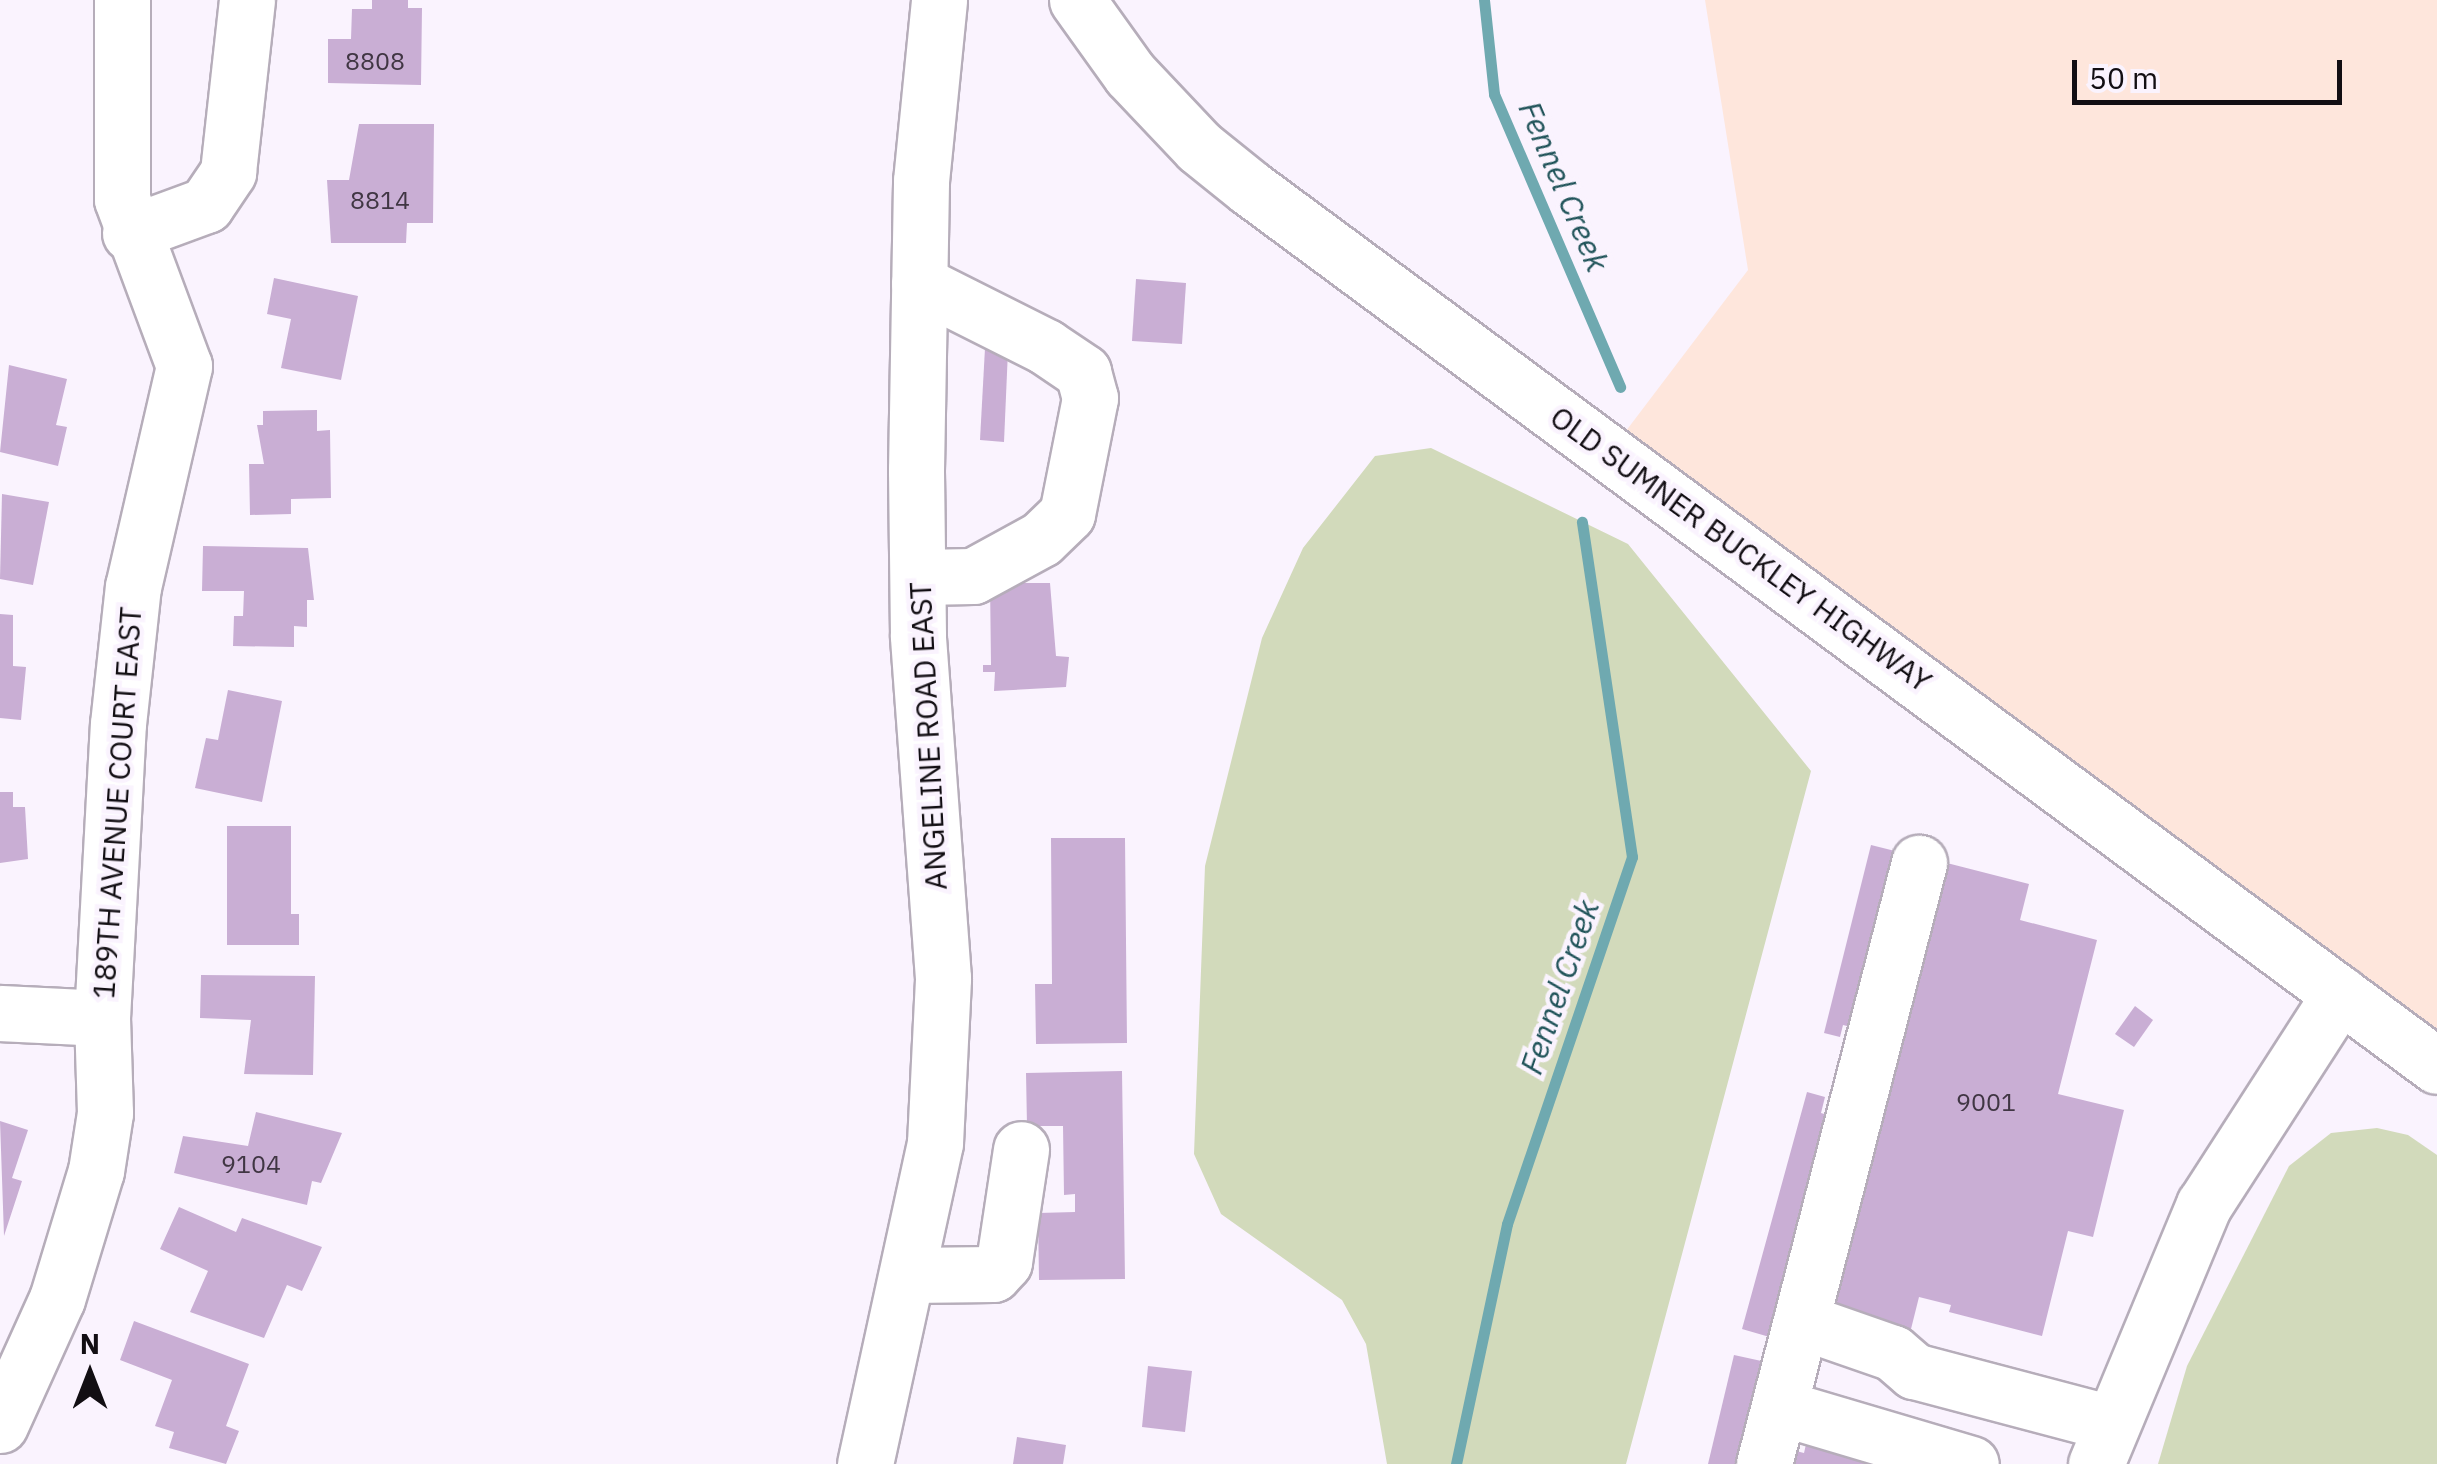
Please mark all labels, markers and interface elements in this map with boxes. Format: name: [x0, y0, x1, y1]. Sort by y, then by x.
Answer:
scale bar: [2077, 40, 2347, 102]
house number: 8808: [345, 46, 405, 76]
text: 50 m: [2089, 58, 2158, 97]
water label: Fennel Creek: [1511, 95, 1617, 277]
house number: 8814: [350, 185, 410, 215]
street label: OLD SUMNER BUCKLEY HIGHWAY: [1543, 399, 1939, 699]
street label: ANGELINE ROAD EAST: [902, 581, 954, 891]
street label: 189TH AVENUE COURT EAST: [85, 606, 149, 1000]
water label: Fennel Creek: [1511, 895, 1607, 1079]
house number: 9001: [1956, 1087, 2016, 1117]
house number: 9104: [221, 1149, 281, 1179]
north arrow: [40, 1324, 140, 1424]
text: N: [80, 1325, 100, 1362]

